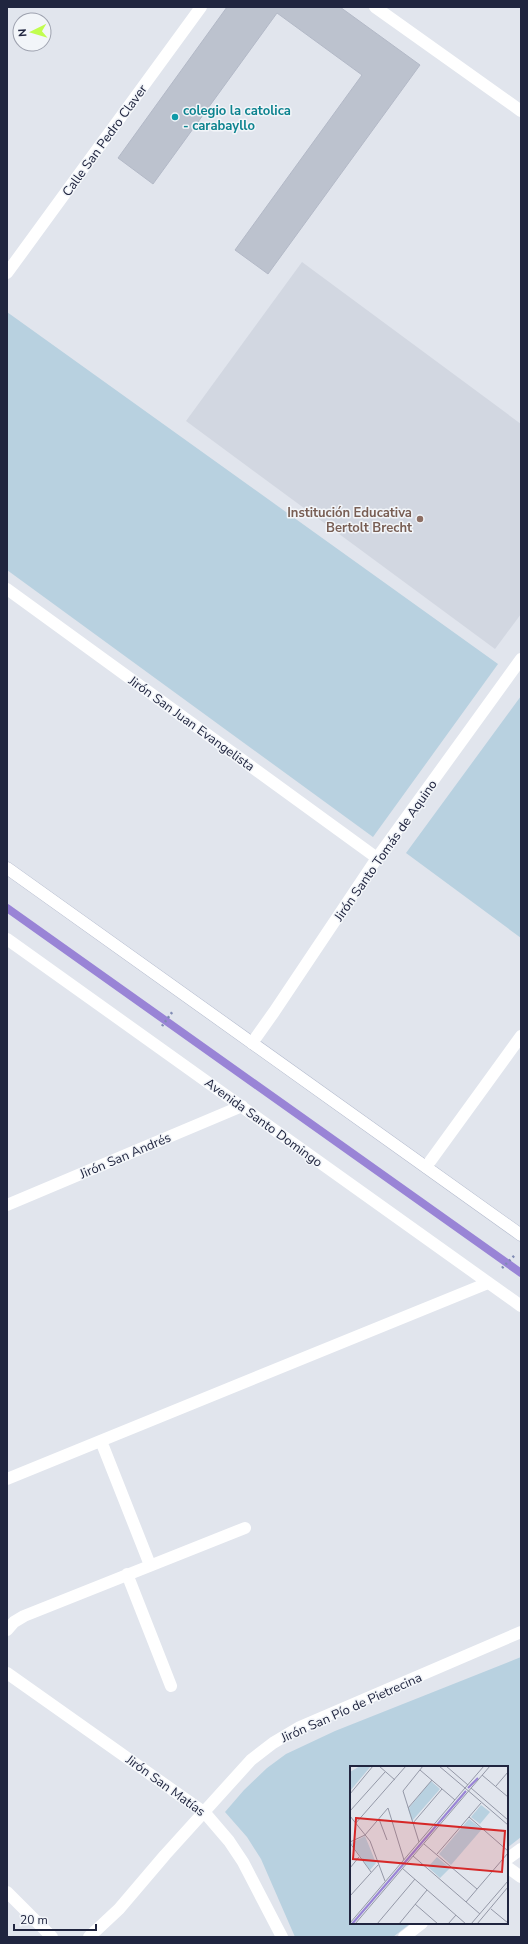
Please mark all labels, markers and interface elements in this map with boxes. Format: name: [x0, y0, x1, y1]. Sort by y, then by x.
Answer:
north arrow: [12, 12, 52, 52]
text: N: [15, 28, 30, 38]
street label: Calle San Pedro Claver: [58, 81, 152, 200]
place label: colegio la catolica - carabayllo: [183, 102, 291, 135]
marker: colegio la catolica - carabayllo: [170, 112, 180, 122]
place label: Institución Educativa Bertolt Brecht: [287, 504, 413, 537]
marker: Institución Educativa Bertolt Brecht: [415, 514, 425, 524]
street label: Jirón San Juan Evangelista: [124, 671, 258, 776]
street label: Jirón Santo Tomás de Aquino: [330, 776, 442, 926]
street label: Avenida Santo Domingo: [201, 1074, 326, 1172]
street label: Jirón San Andrés: [76, 1129, 174, 1184]
street label: Jirón San Pío de Pietrecina: [277, 1669, 425, 1748]
street label: Jirón San Matías: [121, 1750, 209, 1821]
inset map: [350, 1766, 508, 1924]
scale bar: [14, 1906, 96, 1932]
text: 20 m: [20, 1912, 48, 1928]

